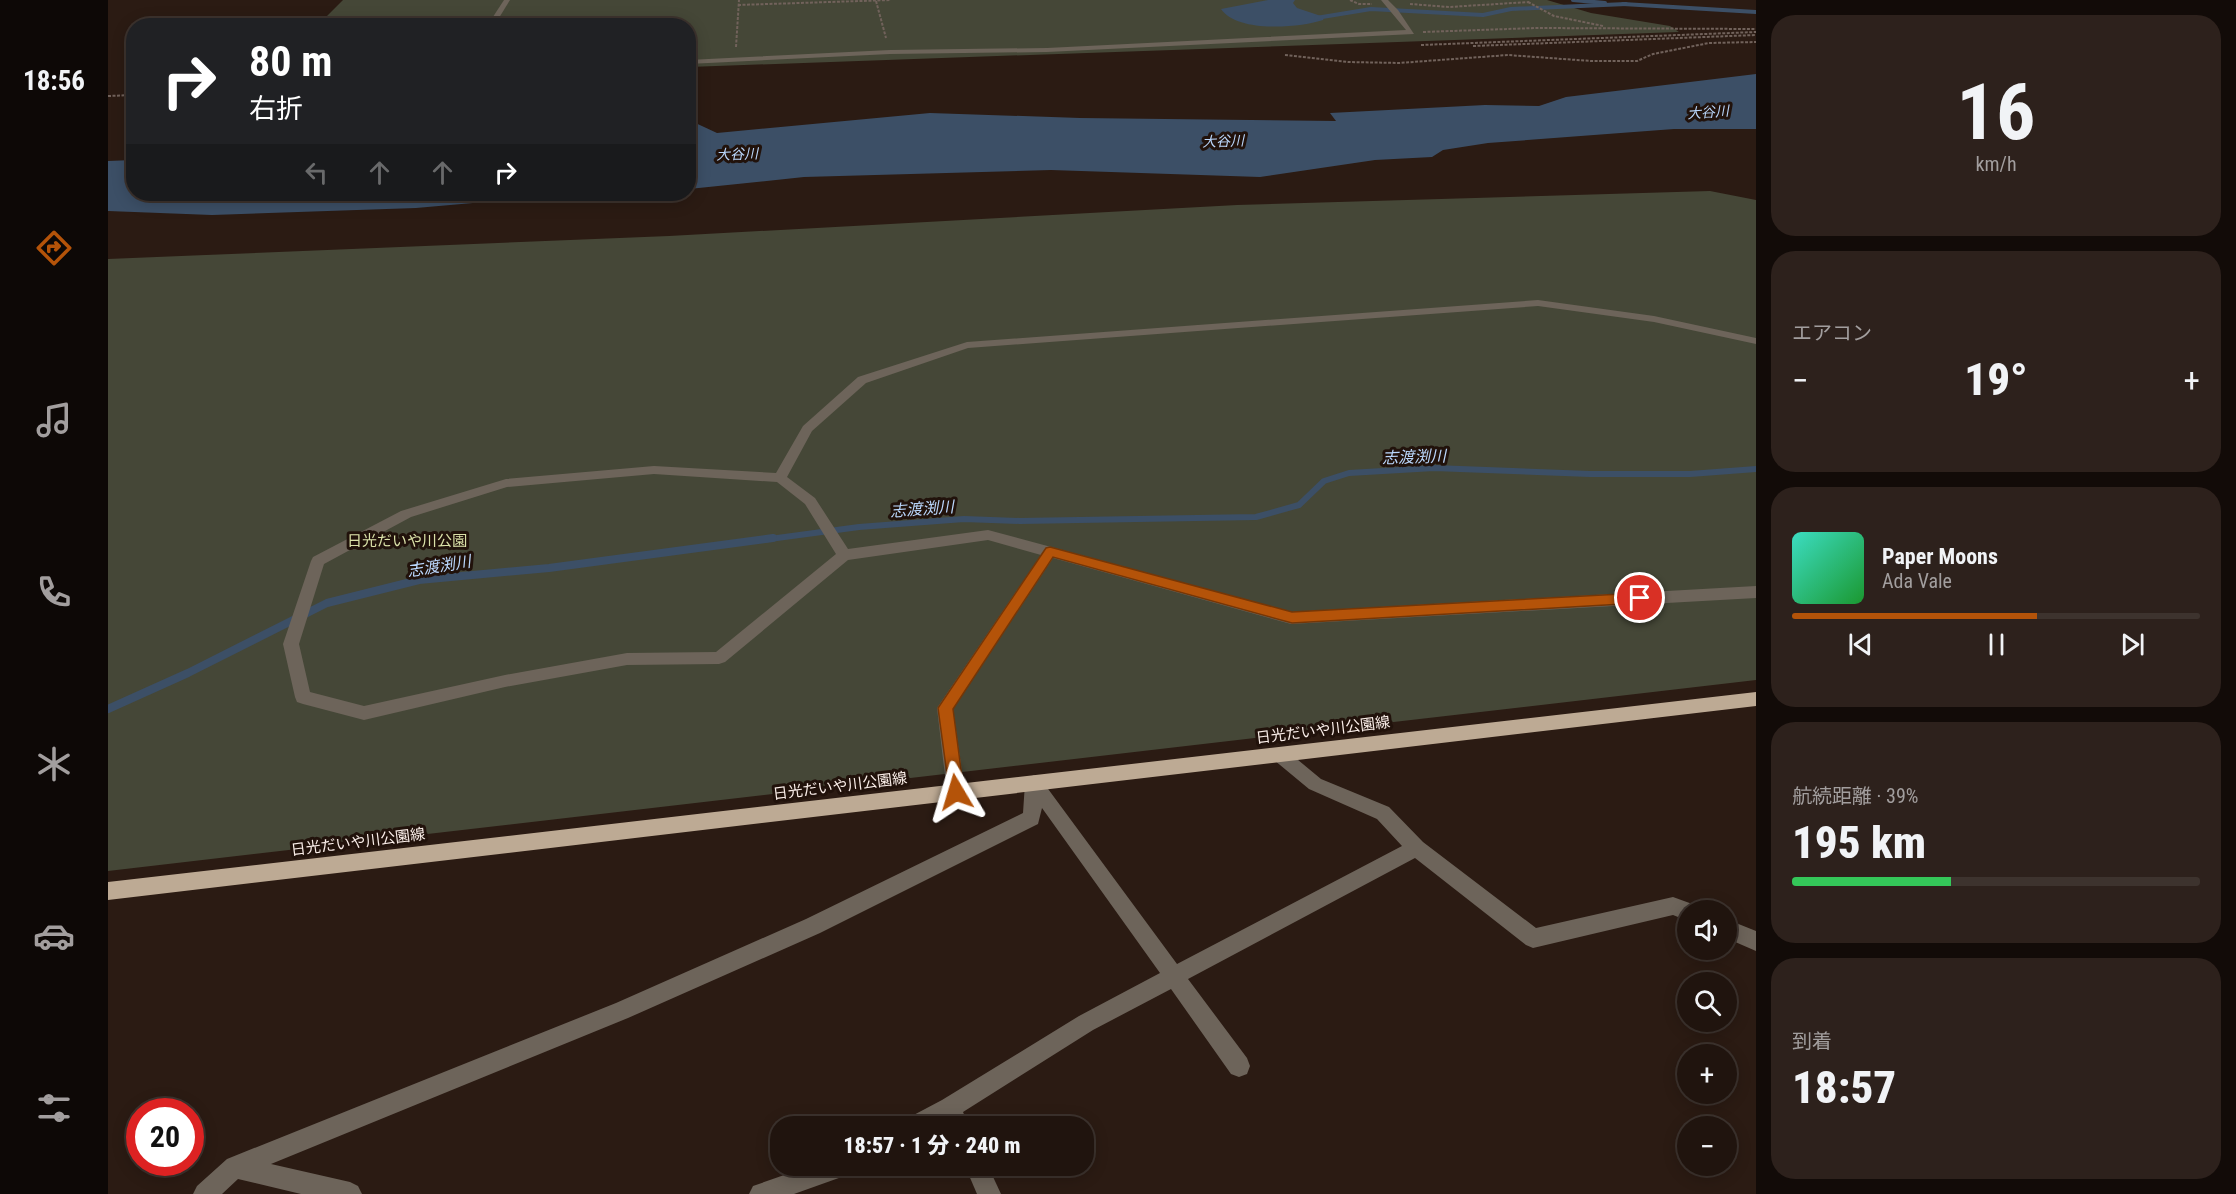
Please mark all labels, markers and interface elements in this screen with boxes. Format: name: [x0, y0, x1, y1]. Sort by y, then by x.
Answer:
text: 80 m: [249, 37, 332, 86]
icon: right: [150, 42, 228, 120]
text: 18:56: [23, 65, 85, 97]
text: 16: [1957, 67, 2035, 158]
text: 右折: [249, 93, 303, 125]
water label: 大谷川: [1686, 102, 1732, 121]
water label: 大谷川: [1202, 132, 1246, 150]
water label: 大谷川: [716, 145, 760, 163]
text: km/h: [1975, 152, 2017, 176]
icon: left: [300, 156, 333, 189]
icon: ahead: [363, 156, 396, 189]
icon: ahead: [426, 156, 459, 189]
icon: right: [489, 156, 522, 189]
icon: directions: [33, 227, 75, 269]
text: エアコン: [1792, 321, 1872, 345]
text: 19°: [1964, 353, 2028, 406]
text: −: [1792, 361, 1809, 400]
text: +: [2184, 361, 2200, 400]
icon: music: [33, 399, 75, 441]
water label: 志渡渕川: [1382, 446, 1448, 468]
water label: 志渡渕川: [889, 497, 957, 521]
park label: 日光だいや川公園: [347, 532, 467, 550]
text: Paper Moons: [1882, 544, 1998, 569]
water label: 志渡渕川: [406, 551, 474, 580]
text: Ada Vale: [1882, 569, 1952, 593]
icon: phone: [33, 571, 75, 613]
pin: [1614, 572, 1665, 623]
icon: arrive: [1623, 581, 1656, 614]
icon: previous: [1844, 628, 1877, 661]
icon: pause: [1980, 628, 2013, 661]
icon: next: [2116, 628, 2149, 661]
street label: 日光だいや川公園線: [1255, 713, 1391, 747]
icon: climate: [33, 743, 75, 785]
position arrow: [924, 760, 988, 824]
street label: 日光だいや川公園線: [772, 769, 908, 803]
text: 航続距離 · 39%: [1792, 784, 1918, 808]
text: 195 km: [1792, 816, 1926, 869]
street label: 日光だいや川公園線: [290, 825, 426, 859]
map controls: [1677, 900, 1737, 1176]
button: sound: [1677, 900, 1737, 960]
icon: car: [33, 915, 75, 957]
button: search: [1677, 972, 1737, 1032]
text: 到着: [1792, 1029, 1832, 1053]
button: +: [1677, 1044, 1737, 1104]
text: 18:57: [1792, 1061, 1896, 1114]
icon: filters: [33, 1087, 75, 1129]
speed limit sign: 20: [126, 1098, 204, 1176]
button: −: [1677, 1116, 1737, 1176]
text: 18:57 · 1 分 · 240 m: [843, 1133, 1021, 1158]

